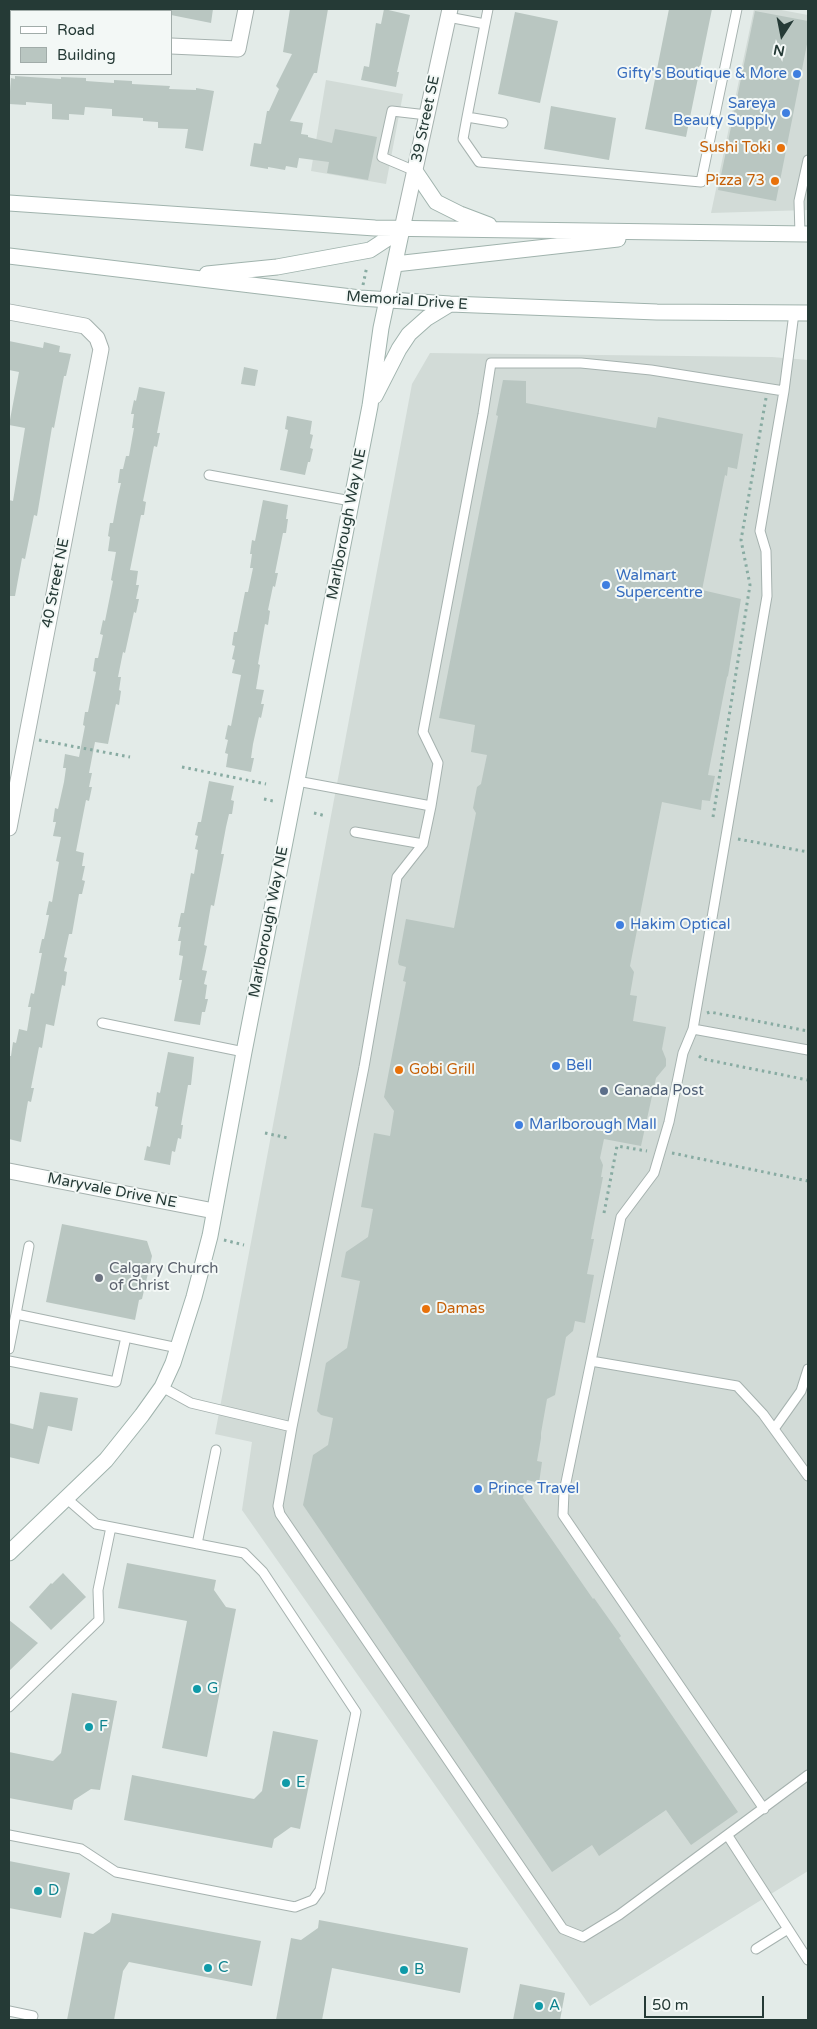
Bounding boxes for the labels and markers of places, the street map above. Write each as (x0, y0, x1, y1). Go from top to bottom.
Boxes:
place label: Gifty's Boutique & More (617, 65, 787, 83)
marker: Gifty's Boutique & More (791, 68, 803, 80)
place label: Sareya Beauty Supply (673, 95, 776, 130)
marker: Sareya Beauty Supply (780, 107, 792, 119)
place label: Sushi Toki (700, 139, 771, 157)
marker: Sushi Toki (775, 142, 787, 154)
place label: Pizza 73 (705, 172, 765, 190)
marker: Pizza 73 (769, 175, 781, 187)
place label: Walmart Supercentre (616, 567, 703, 602)
marker: Walmart Supercentre (600, 579, 612, 591)
place label: Hakim Optical (630, 916, 730, 934)
marker: Hakim Optical (614, 919, 626, 931)
place label: Bell (566, 1057, 592, 1075)
marker: Bell (550, 1060, 562, 1072)
place label: Gobi Grill (409, 1061, 475, 1079)
marker: Gobi Grill (393, 1064, 405, 1076)
place label: Canada Post (614, 1082, 704, 1100)
marker: Canada Post (598, 1085, 610, 1097)
place label: Marlborough Mall (529, 1116, 657, 1134)
marker: Marlborough Mall (513, 1119, 525, 1131)
place label: Calgary Church of Christ (109, 1260, 218, 1295)
marker: Calgary Church of Christ (93, 1272, 105, 1284)
place label: Damas (436, 1300, 485, 1318)
marker: Damas (420, 1303, 432, 1315)
place label: Prince Travel (488, 1480, 579, 1498)
marker: Prince Travel (472, 1483, 484, 1495)
place label: G (207, 1680, 218, 1698)
marker: G (191, 1683, 203, 1695)
place label: F (99, 1718, 108, 1736)
marker: F (83, 1721, 95, 1733)
place label: E (296, 1774, 306, 1792)
marker: E (280, 1777, 292, 1789)
place label: D (48, 1882, 59, 1900)
marker: D (32, 1885, 44, 1897)
place label: C (218, 1959, 228, 1977)
place label: B (414, 1961, 424, 1979)
marker: C (202, 1962, 214, 1974)
marker: B (398, 1964, 410, 1976)
place label: A (549, 1997, 560, 2015)
marker: A (533, 2000, 545, 2012)

